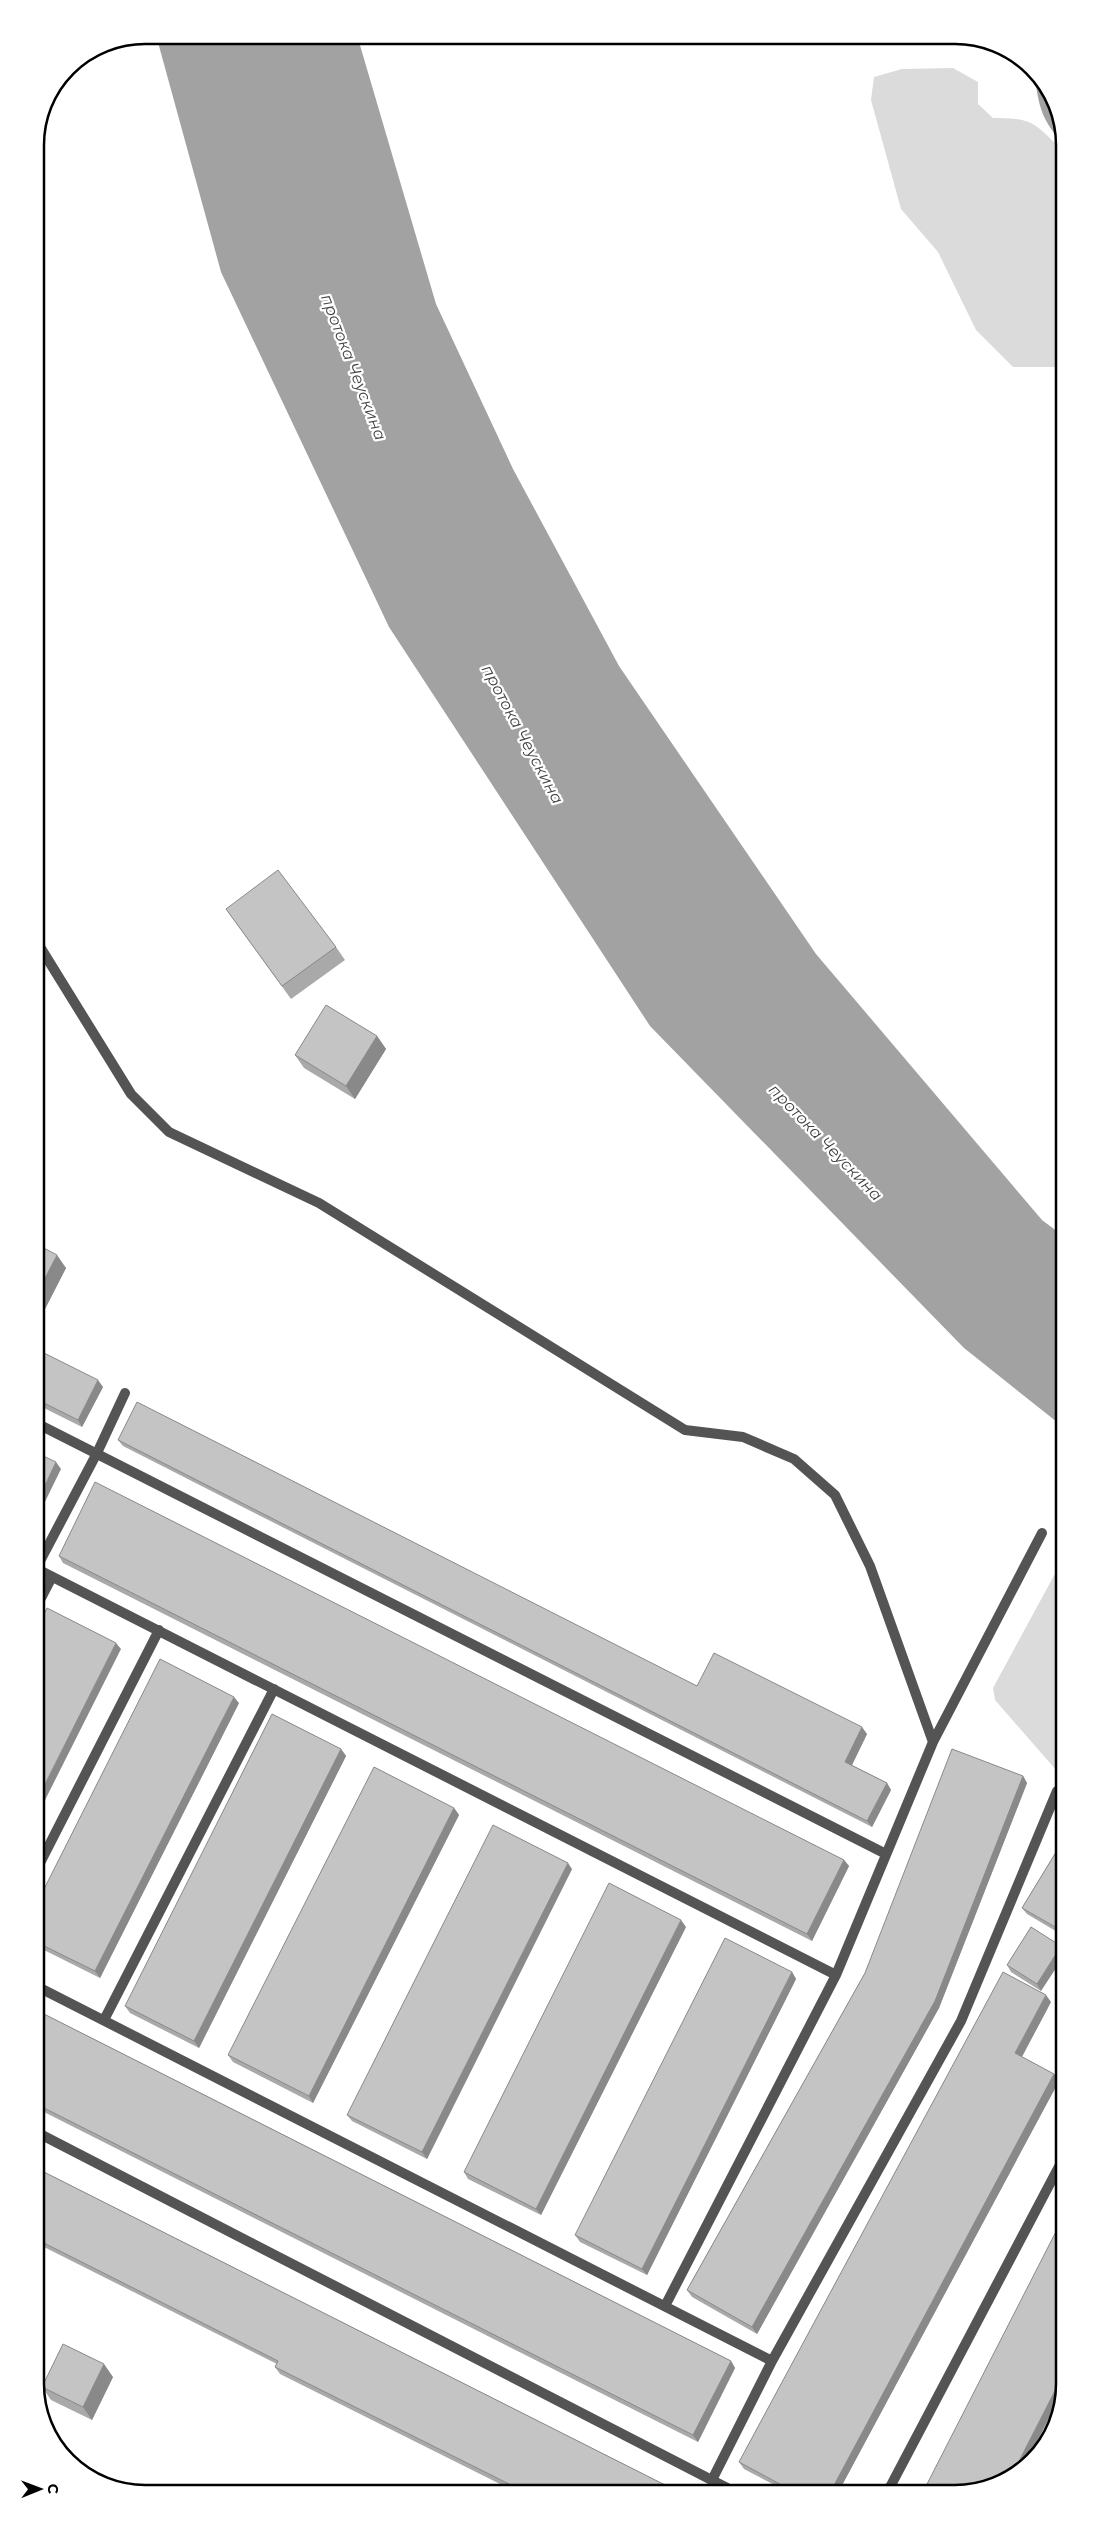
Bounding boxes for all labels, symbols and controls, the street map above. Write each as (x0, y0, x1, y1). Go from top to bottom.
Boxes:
water label: протока Чеускина (317, 291, 390, 443)
water label: протока Чеускина (478, 661, 567, 807)
water label: протока Чеускина (765, 1080, 886, 1205)
north arrow (15, 2464, 65, 2514)
text: С (44, 2484, 62, 2494)

